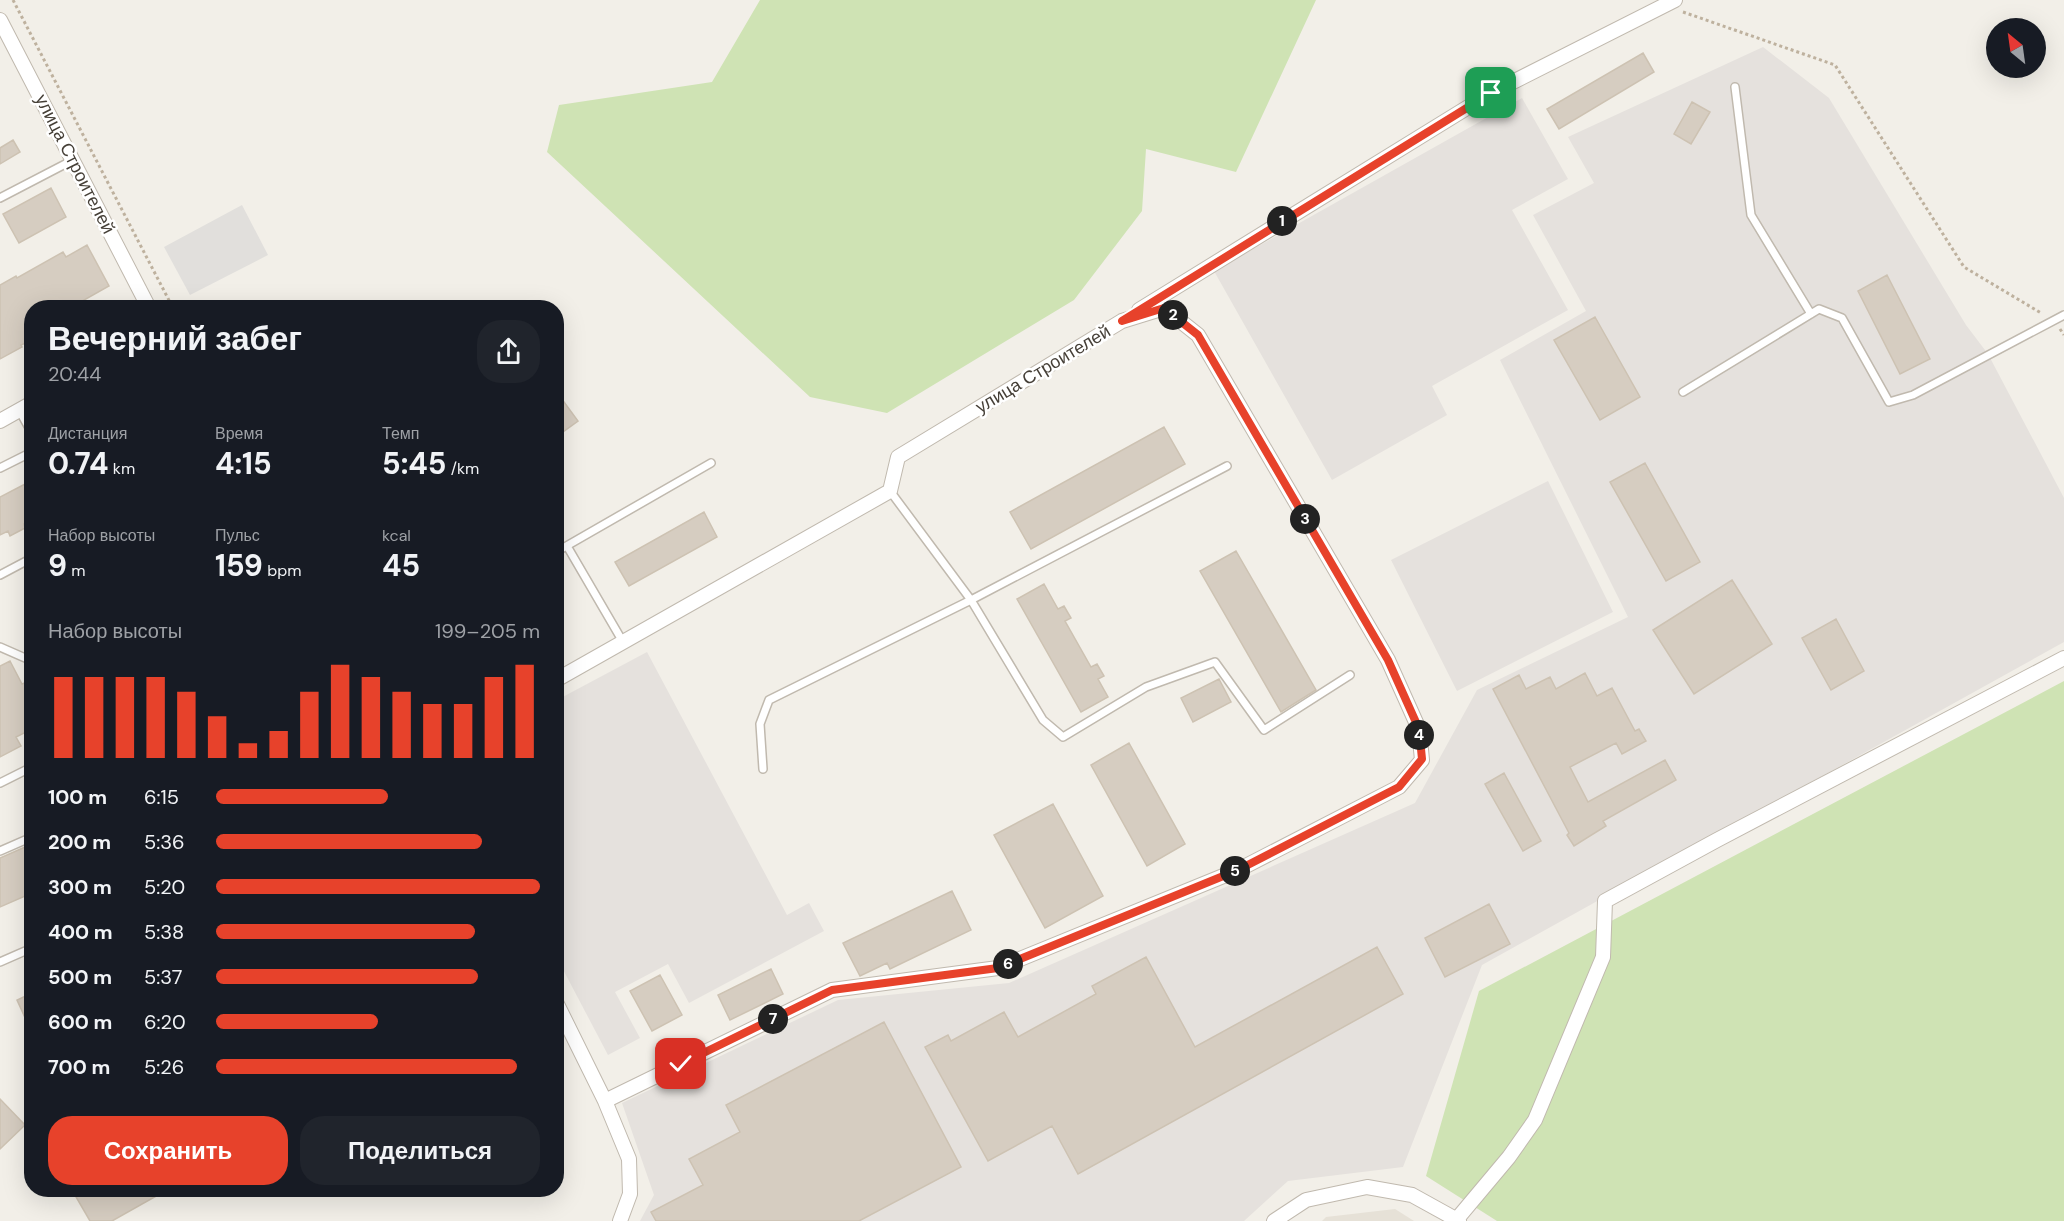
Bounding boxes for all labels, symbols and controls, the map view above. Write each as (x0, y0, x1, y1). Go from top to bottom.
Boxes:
north arrow (1986, 18, 2046, 78)
map controls (1986, 18, 2046, 78)
pin (1465, 67, 1516, 118)
icon: arrive (1474, 76, 1507, 109)
street label: улица Строителей (29, 90, 121, 238)
pin: 1 (1267, 206, 1297, 236)
text: 1 (1279, 210, 1285, 231)
pin: 2 (1158, 300, 1188, 330)
text: 2 (1168, 304, 1178, 325)
text: Вечерний забег (48, 317, 302, 360)
street label: улица Строителей (971, 319, 1115, 419)
button: share (477, 320, 540, 383)
text: 20:44 (48, 361, 101, 387)
text: Дистанция (48, 423, 127, 444)
text: Время (215, 423, 263, 444)
text: Темп (382, 423, 419, 444)
text: 0.74 (48, 444, 109, 483)
text: 4:15 (215, 444, 272, 483)
text: 5:45 (382, 444, 446, 483)
text: km (109, 458, 135, 479)
text: /km (446, 458, 479, 479)
pin: 3 (1290, 504, 1320, 534)
text: 3 (1300, 508, 1310, 529)
text: Набор высоты (48, 525, 155, 546)
text: Пульс (215, 525, 260, 546)
text: kcal (382, 525, 411, 546)
text: 9 (48, 546, 67, 585)
text: 159 (215, 546, 263, 585)
text: 45 (382, 546, 420, 585)
text: m (67, 560, 86, 581)
text: bpm (263, 560, 301, 581)
text: Набор высоты (48, 618, 182, 644)
text: 199–205 m (435, 618, 540, 644)
pin: 4 (1404, 720, 1434, 750)
text: 4 (1414, 724, 1424, 745)
text: 100 m (48, 784, 107, 810)
text: 6:15 (144, 784, 179, 810)
text: 200 m (48, 829, 111, 855)
text: 5:36 (144, 829, 185, 855)
pin: 5 (1220, 856, 1250, 886)
text: 5 (1230, 860, 1240, 881)
text: 300 m (48, 874, 112, 900)
text: 5:20 (144, 874, 185, 900)
text: 400 m (48, 919, 113, 945)
text: 5:38 (144, 919, 184, 945)
pin: 6 (993, 949, 1023, 979)
text: 6 (1003, 953, 1013, 974)
text: 500 m (48, 964, 112, 990)
text: 5:37 (144, 964, 182, 990)
pin: 7 (758, 1004, 788, 1034)
text: 7 (769, 1008, 777, 1029)
text: 600 m (48, 1009, 112, 1035)
text: 6:20 (144, 1009, 186, 1035)
pin (655, 1038, 706, 1089)
icon: check (664, 1047, 697, 1080)
text: 700 m (48, 1054, 110, 1080)
text: 5:26 (144, 1054, 184, 1080)
button: Сохранить (48, 1116, 288, 1185)
button: Поделиться (300, 1116, 540, 1185)

